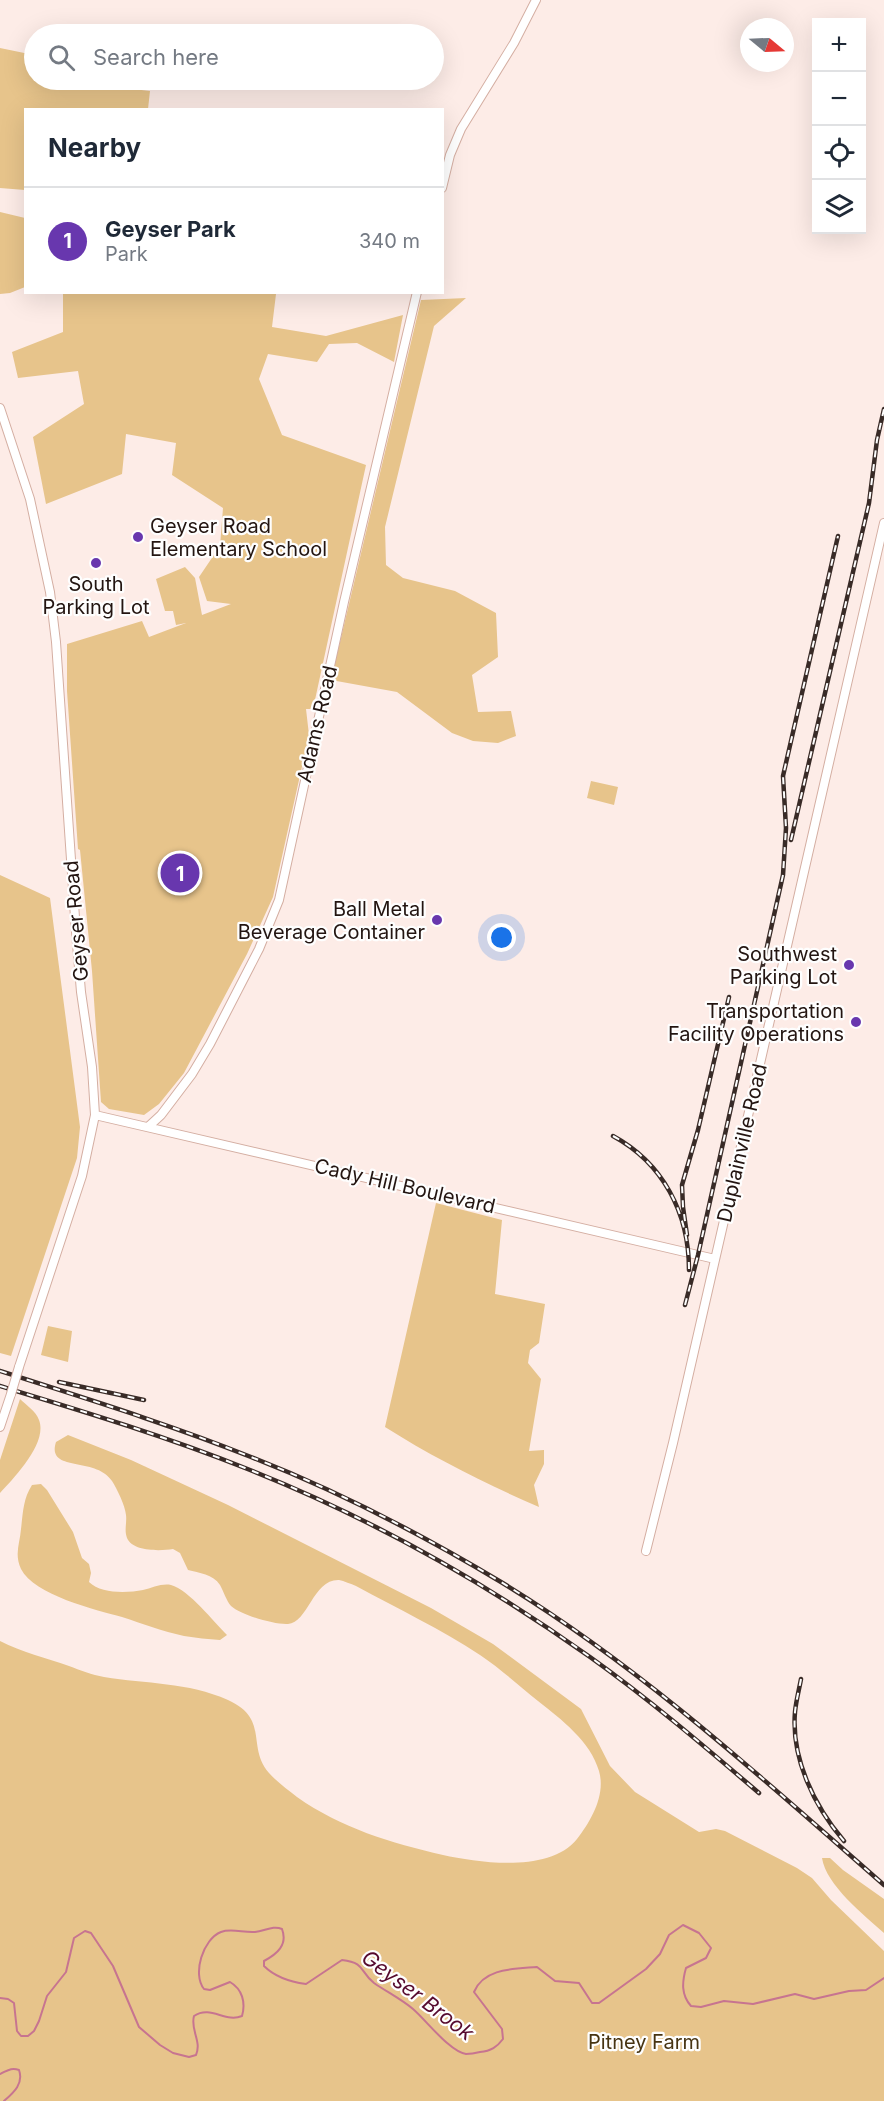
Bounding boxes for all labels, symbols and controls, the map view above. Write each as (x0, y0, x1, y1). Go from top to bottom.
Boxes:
north arrow (740, 18, 794, 72)
map controls (812, 18, 866, 234)
button: + (812, 18, 866, 72)
search box (24, 24, 444, 90)
icon: search (45, 41, 78, 74)
text: Search here (93, 44, 219, 70)
button: − (812, 72, 866, 126)
button: locate (812, 126, 866, 180)
text: Nearby (48, 132, 141, 163)
button: layers (812, 180, 866, 234)
text: Geyser Park (105, 216, 236, 242)
text: 1 (63, 229, 72, 253)
text: 340 m (359, 229, 420, 253)
text: Park (105, 242, 148, 266)
place label: Geyser Road Elementary School (150, 514, 327, 561)
marker: Geyser Road Elementary School (131, 530, 145, 544)
marker: South Parking Lot (89, 556, 103, 570)
place label: South Parking Lot (42, 572, 150, 619)
street label: Adams Road (292, 663, 342, 785)
pin: 1 (160, 850, 200, 896)
street label: Geyser Road (59, 860, 93, 982)
place label: Ball Metal Beverage Container (238, 897, 425, 944)
marker: Ball Metal Beverage Container (430, 913, 444, 927)
your location (487, 923, 516, 952)
place label: Southwest Parking Lot (730, 942, 837, 989)
marker: Southwest Parking Lot (842, 958, 856, 972)
place label: Transportation Facility Operations (668, 999, 844, 1046)
marker: Transportation Facility Operations (849, 1015, 863, 1029)
street label: Duplainville Road (712, 1061, 772, 1225)
street label: Cady Hill Boulevard (312, 1154, 498, 1218)
water label: Geyser Brook (357, 1945, 479, 2046)
park label: Pitney Farm (588, 2030, 700, 2054)

